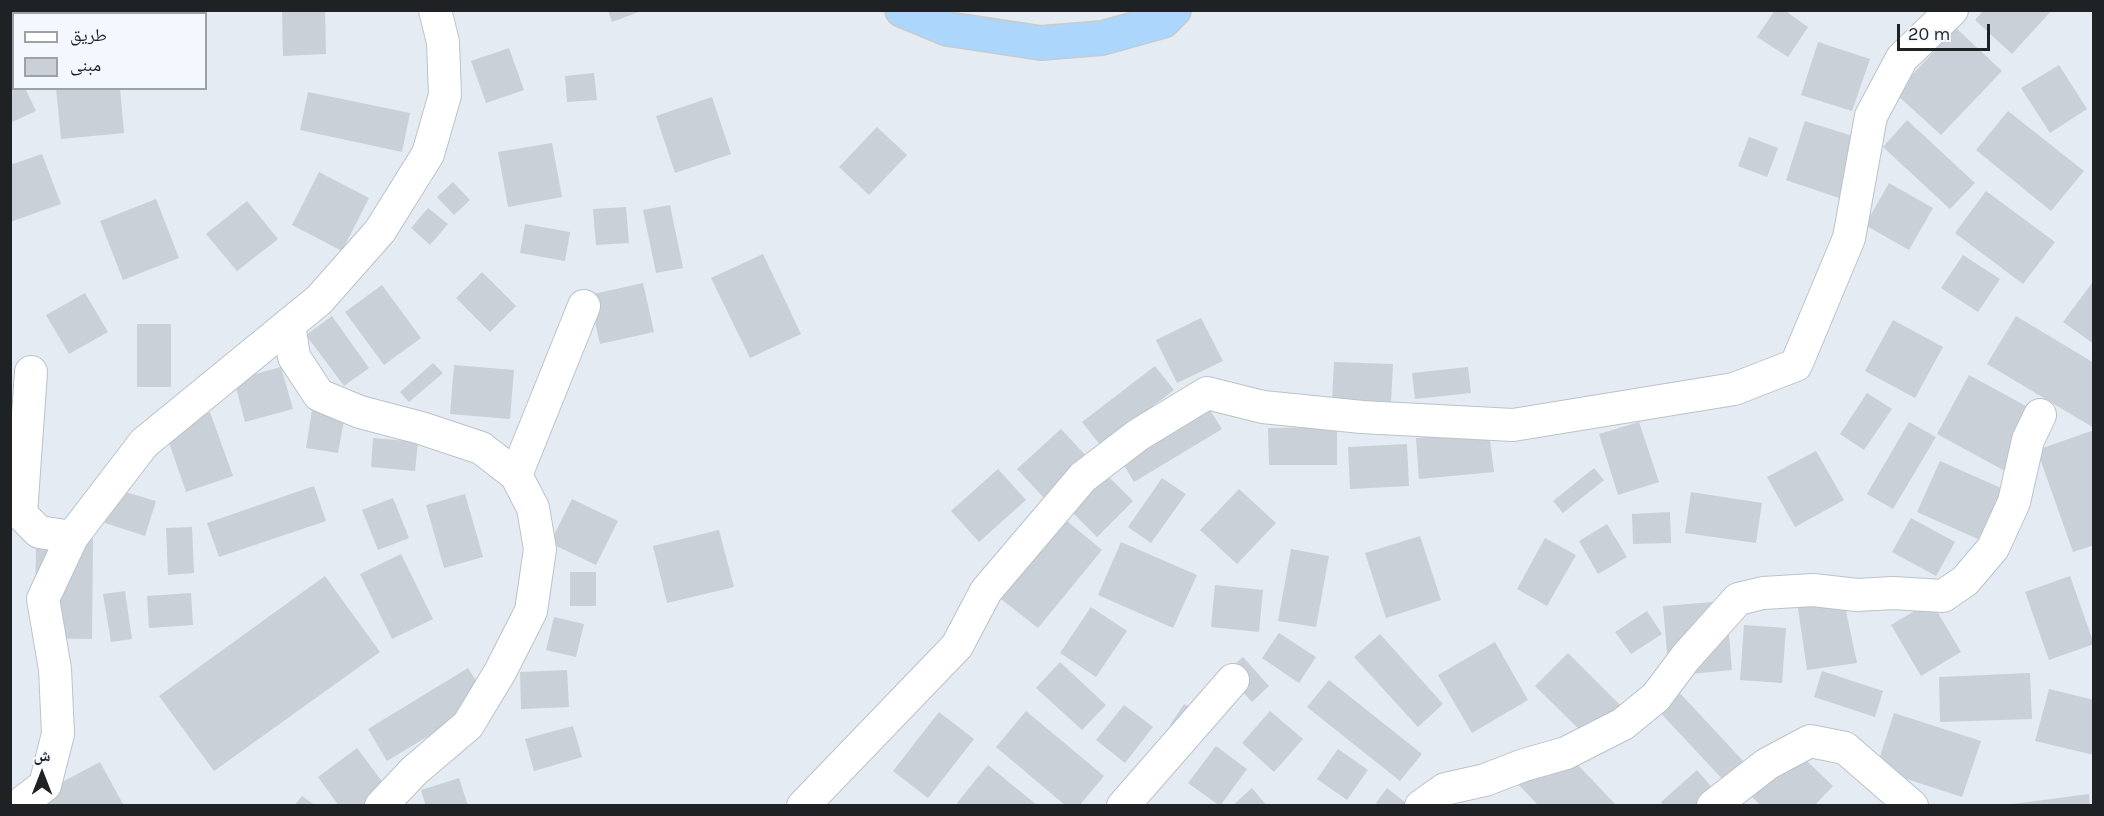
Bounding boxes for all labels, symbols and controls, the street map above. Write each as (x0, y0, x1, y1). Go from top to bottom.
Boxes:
legend (12, 12, 207, 90)
scale bar (1900, 12, 1993, 50)
text: 20 m (1908, 23, 1950, 45)
text: طريق (70, 24, 107, 46)
text: مبنى (70, 54, 101, 76)
north arrow (12, 744, 72, 804)
text: ش (34, 746, 50, 765)

